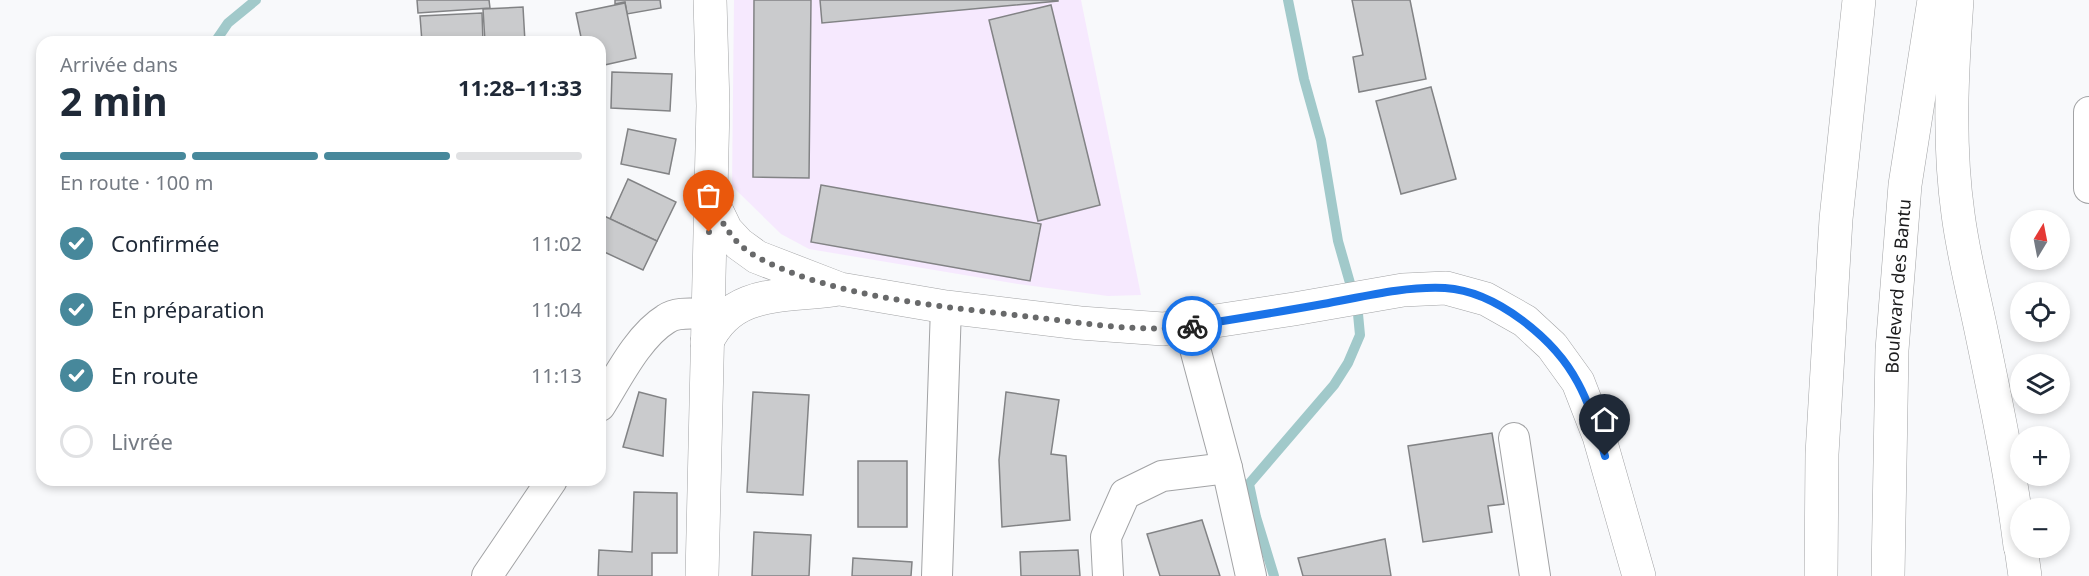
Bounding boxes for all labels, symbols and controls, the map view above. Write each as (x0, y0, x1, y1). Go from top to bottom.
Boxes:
text: Arrivée dans (60, 51, 178, 78)
text: 11:28–11:33 (458, 72, 582, 102)
text: 2 min (60, 74, 167, 127)
text: En route · 100 m (60, 169, 213, 196)
pin (683, 170, 734, 232)
icon: bag (692, 179, 725, 212)
street label: Boulevard des Bantu (1880, 198, 1916, 374)
north arrow (2010, 210, 2070, 270)
map controls (2010, 210, 2070, 558)
icon: check (60, 227, 93, 260)
text: Confirmée (111, 228, 220, 258)
text: 11:02 (531, 230, 582, 257)
button: locate (2010, 282, 2070, 342)
icon: check (60, 293, 93, 326)
text: En préparation (111, 294, 265, 324)
text: 11:04 (531, 296, 582, 323)
courier (1162, 296, 1222, 356)
icon: bike (1176, 310, 1209, 343)
button: layers (2010, 354, 2070, 414)
icon: check (60, 359, 93, 392)
text: En route (111, 360, 198, 390)
text: 11:13 (531, 362, 582, 389)
pin (1579, 394, 1630, 456)
icon: home (1588, 403, 1621, 436)
text: Livrée (111, 426, 173, 456)
button: + (2010, 426, 2070, 486)
button: − (2010, 498, 2070, 558)

